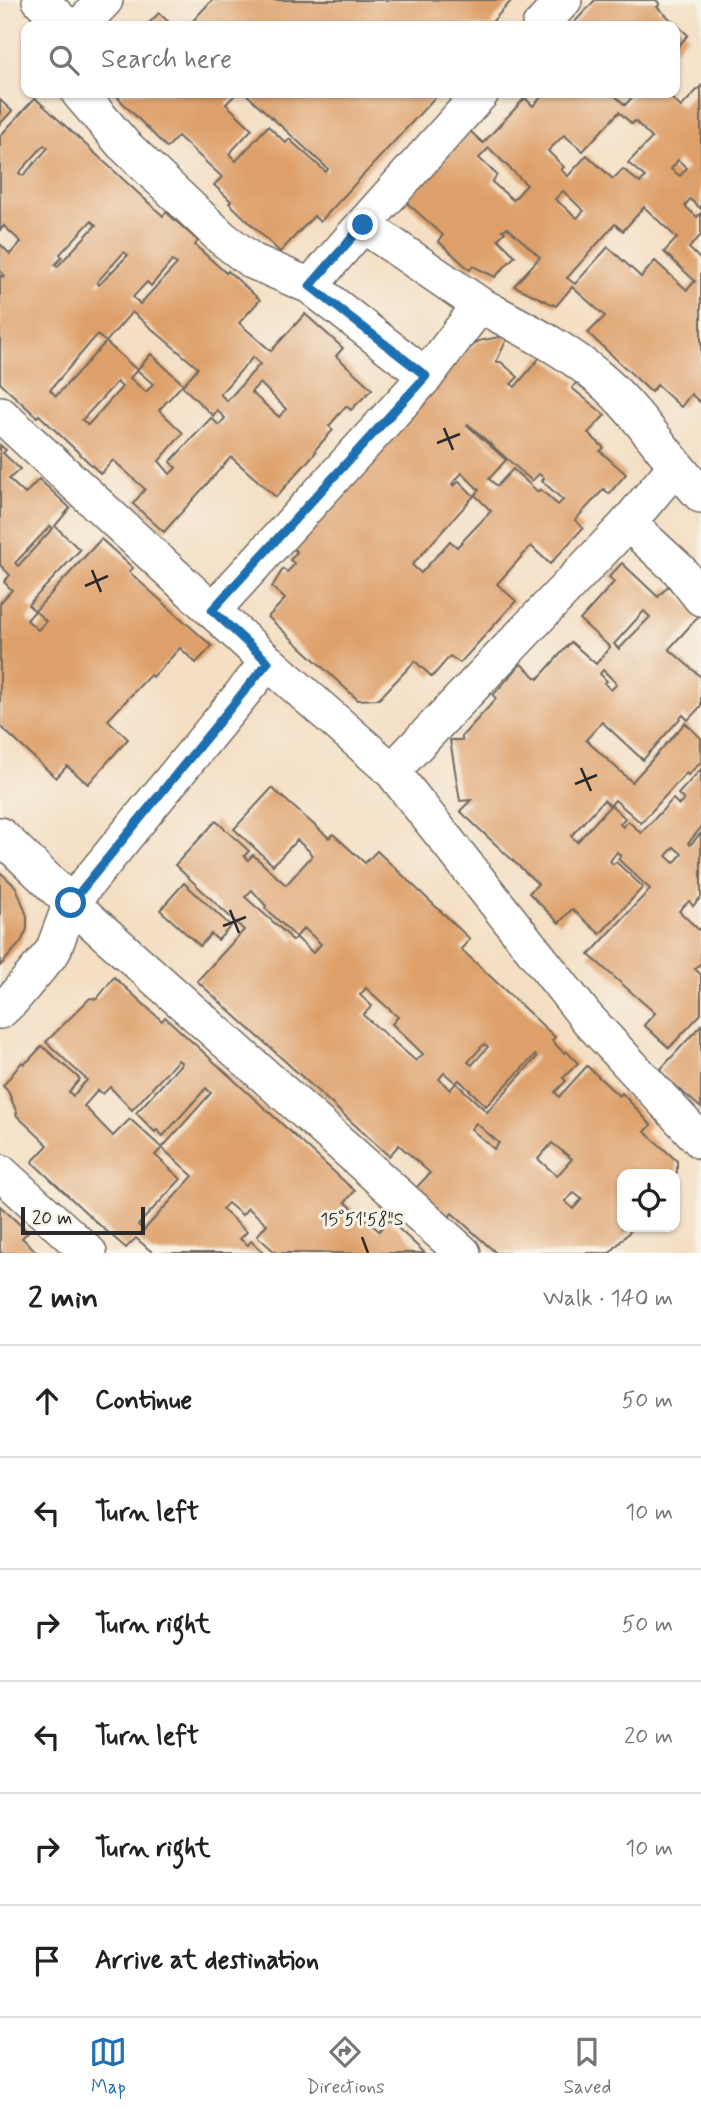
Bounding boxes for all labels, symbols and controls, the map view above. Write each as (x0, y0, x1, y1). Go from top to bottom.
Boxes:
search box (21, 21, 680, 98)
icon: search (45, 41, 83, 79)
text: Search here (101, 43, 232, 77)
route end (347, 209, 378, 240)
route start (55, 887, 86, 918)
map controls (617, 1169, 680, 1232)
button: locate (617, 1169, 680, 1232)
scale bar (21, 1204, 145, 1236)
text: 20 m (32, 1206, 72, 1231)
text: 15°51'58"S (320, 1208, 404, 1232)
text: 2 min (28, 1279, 98, 1318)
text: Walk · 140 m (543, 1284, 673, 1314)
icon: ahead (28, 1382, 66, 1420)
text: Continue (95, 1384, 192, 1418)
text: 50 m (622, 1386, 673, 1416)
icon: left (28, 1494, 66, 1532)
text: Turn left (95, 1496, 199, 1530)
text: 10 m (625, 1498, 673, 1528)
icon: right (28, 1606, 66, 1644)
text: Turn right (95, 1608, 211, 1642)
text: 50 m (622, 1610, 673, 1640)
icon: left (28, 1718, 66, 1756)
text: Turn left (95, 1720, 199, 1754)
text: 20 m (624, 1722, 673, 1752)
icon: right (28, 1830, 66, 1868)
text: Turn right (95, 1832, 211, 1866)
text: 10 m (625, 1834, 673, 1864)
icon: arrive (28, 1942, 66, 1980)
text: Arrive at destination (95, 1944, 319, 1978)
tab: Map (89, 2033, 127, 2100)
tab: Directions (306, 2033, 385, 2100)
tab: Saved (563, 2033, 611, 2100)

